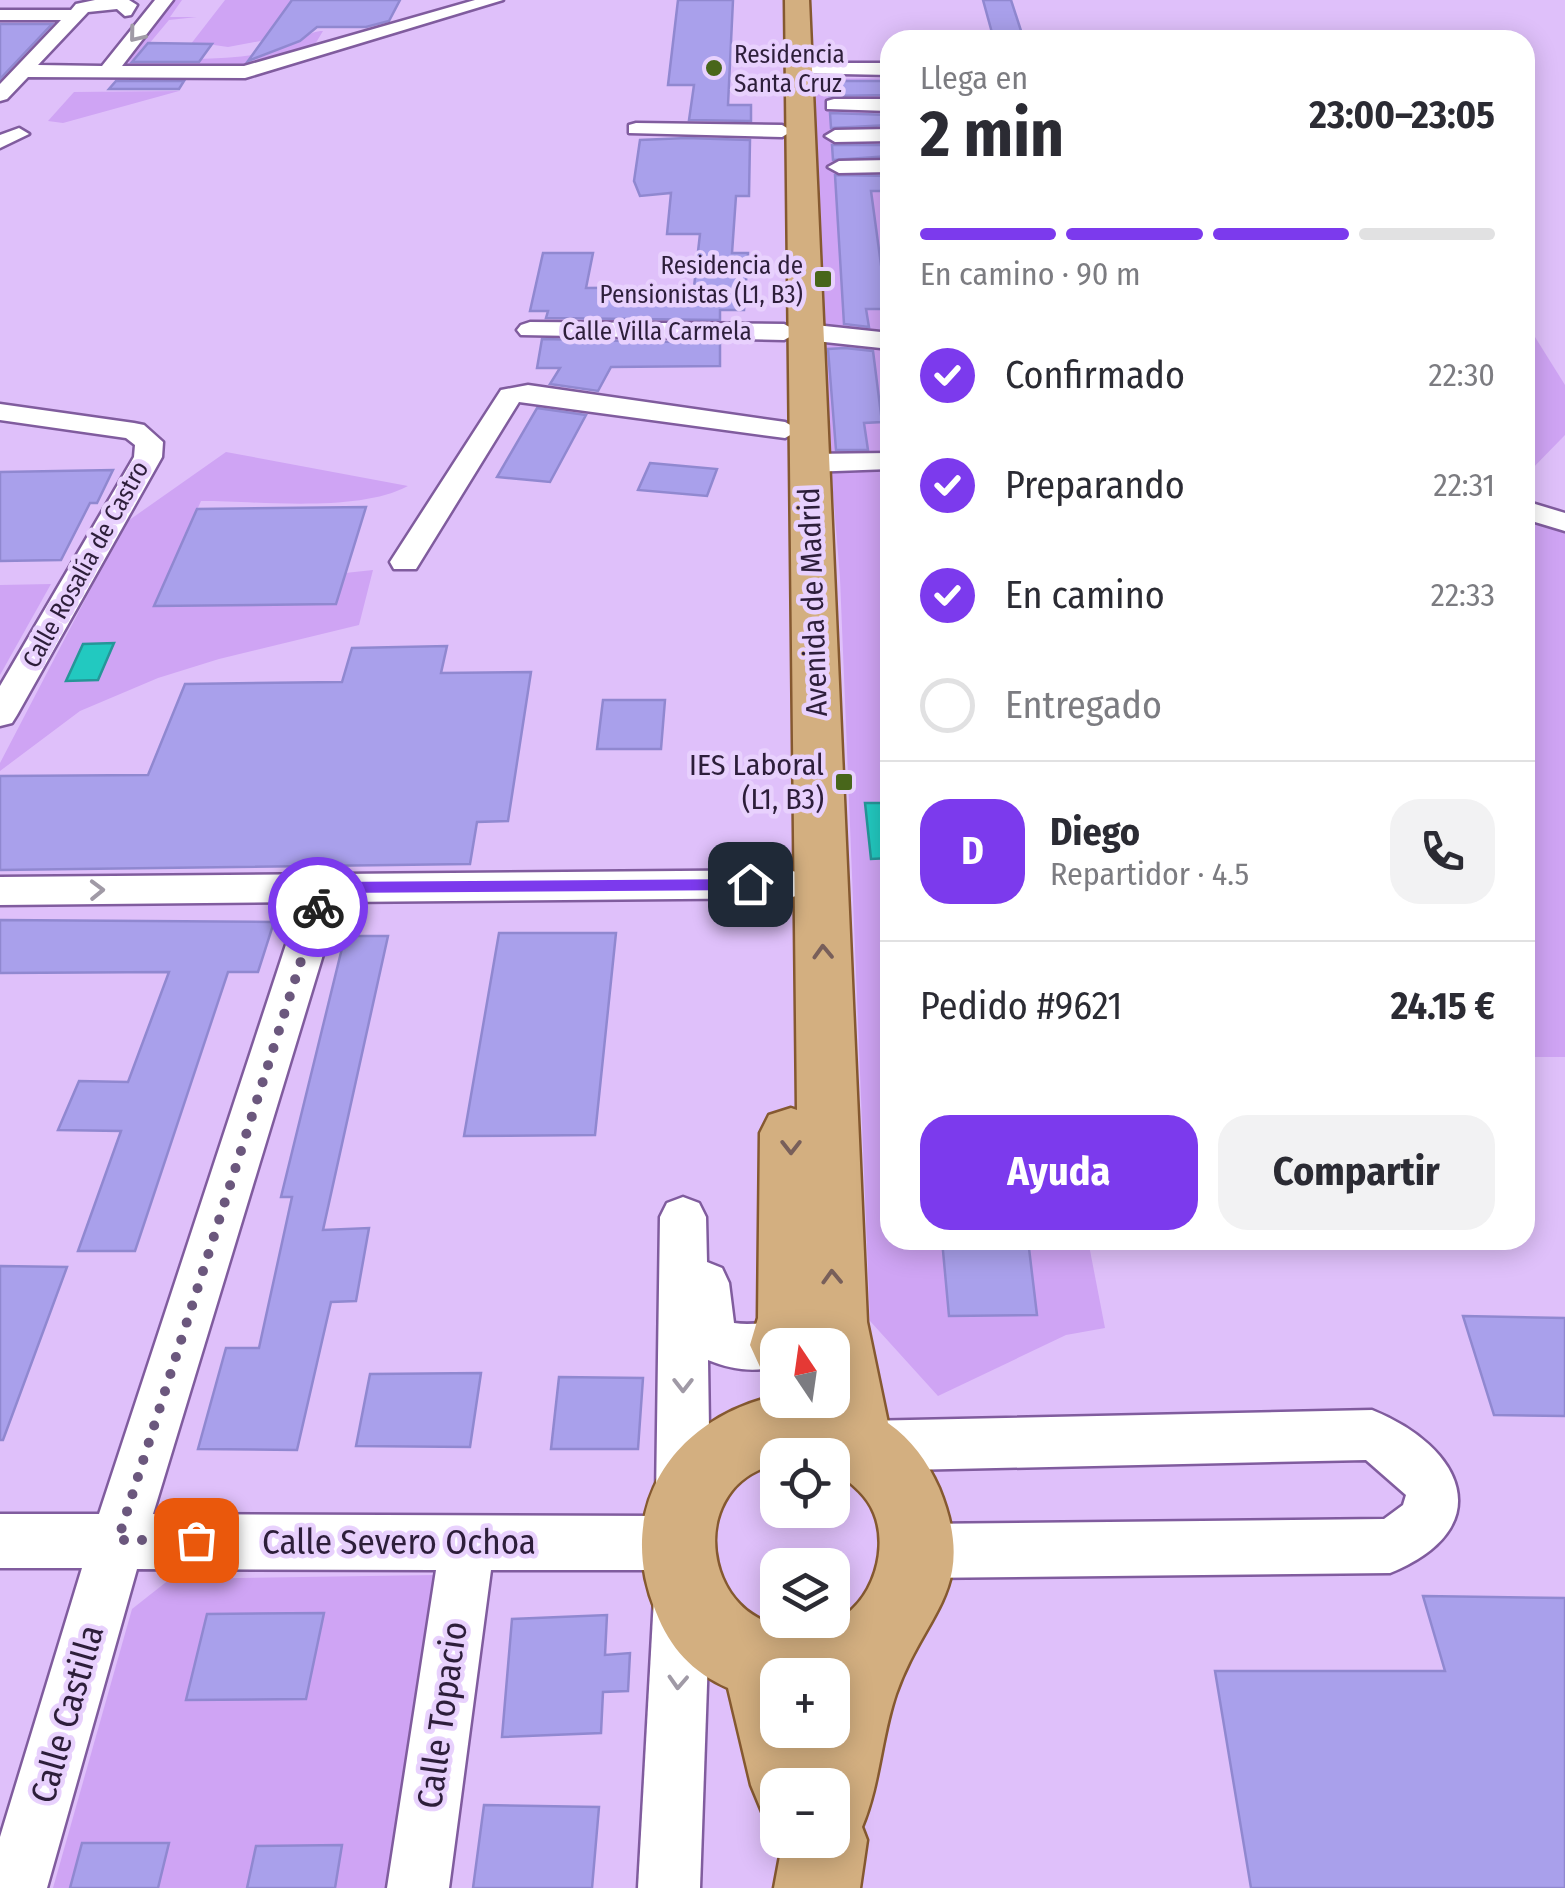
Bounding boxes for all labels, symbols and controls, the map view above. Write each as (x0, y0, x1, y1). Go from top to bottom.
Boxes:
one-way arrow (130, 24, 148, 42)
place label: Residencia Santa Cruz (734, 40, 845, 99)
marker: Residencia Santa Cruz (703, 57, 725, 79)
text: Llega en (920, 59, 1028, 97)
text: 23:00–23:05 (1309, 92, 1495, 138)
text: 2 min (920, 95, 1064, 173)
place label: Residencia de Pensionistas (L1, B3) (600, 251, 803, 310)
text: En camino · 90 m (920, 255, 1141, 293)
marker: Residencia de Pensionistas (L1, B3) (812, 268, 834, 290)
street label: Calle Villa Carmela (562, 317, 752, 347)
icon: check (920, 348, 975, 403)
text: Confirmado (1005, 352, 1185, 398)
text: 22:30 (1429, 356, 1495, 394)
street label: Calle Rosalía de Castro (17, 456, 155, 673)
icon: check (920, 458, 975, 513)
text: Preparando (1005, 462, 1185, 508)
text: 22:31 (1434, 466, 1495, 504)
street label: Avenida de Madrid (791, 487, 835, 717)
icon: check (920, 568, 975, 623)
text: En camino (1005, 572, 1165, 618)
text: 22:33 (1431, 576, 1495, 614)
text: Entregado (1005, 682, 1162, 728)
place label: IES Laboral (L1, B3) (689, 747, 824, 817)
marker: IES Laboral (L1, B3) (833, 771, 855, 793)
button: phone (1390, 799, 1495, 904)
text: Diego (1050, 809, 1140, 855)
text: D (961, 828, 984, 874)
pin (708, 842, 793, 927)
text: Repartidor · 4.5 (1050, 855, 1249, 893)
courier (268, 857, 368, 957)
icon: home (723, 857, 778, 912)
one-way arrow (90, 879, 106, 901)
icon: bike (291, 880, 346, 935)
one-way arrow (812, 943, 833, 959)
text: Pedido #9621 (920, 983, 1122, 1029)
text: 24.15 € (1391, 983, 1495, 1029)
button: Ayuda (920, 1115, 1198, 1230)
button: Compartir (1218, 1115, 1495, 1230)
one-way arrow (780, 1140, 802, 1156)
one-way arrow (821, 1268, 842, 1284)
north arrow (760, 1328, 850, 1418)
map controls (760, 1328, 850, 1858)
one-way arrow (672, 1378, 694, 1393)
button: locate (760, 1438, 850, 1528)
pin (154, 1498, 239, 1583)
icon: bag (169, 1513, 224, 1568)
street label: Calle Severo Ochoa (262, 1521, 536, 1563)
button: layers (760, 1548, 850, 1638)
street label: Calle Topacio (408, 1619, 476, 1811)
street label: Calle Castilla (22, 1620, 112, 1808)
button: + (760, 1658, 850, 1748)
one-way arrow (668, 1674, 689, 1690)
button: − (760, 1768, 850, 1858)

